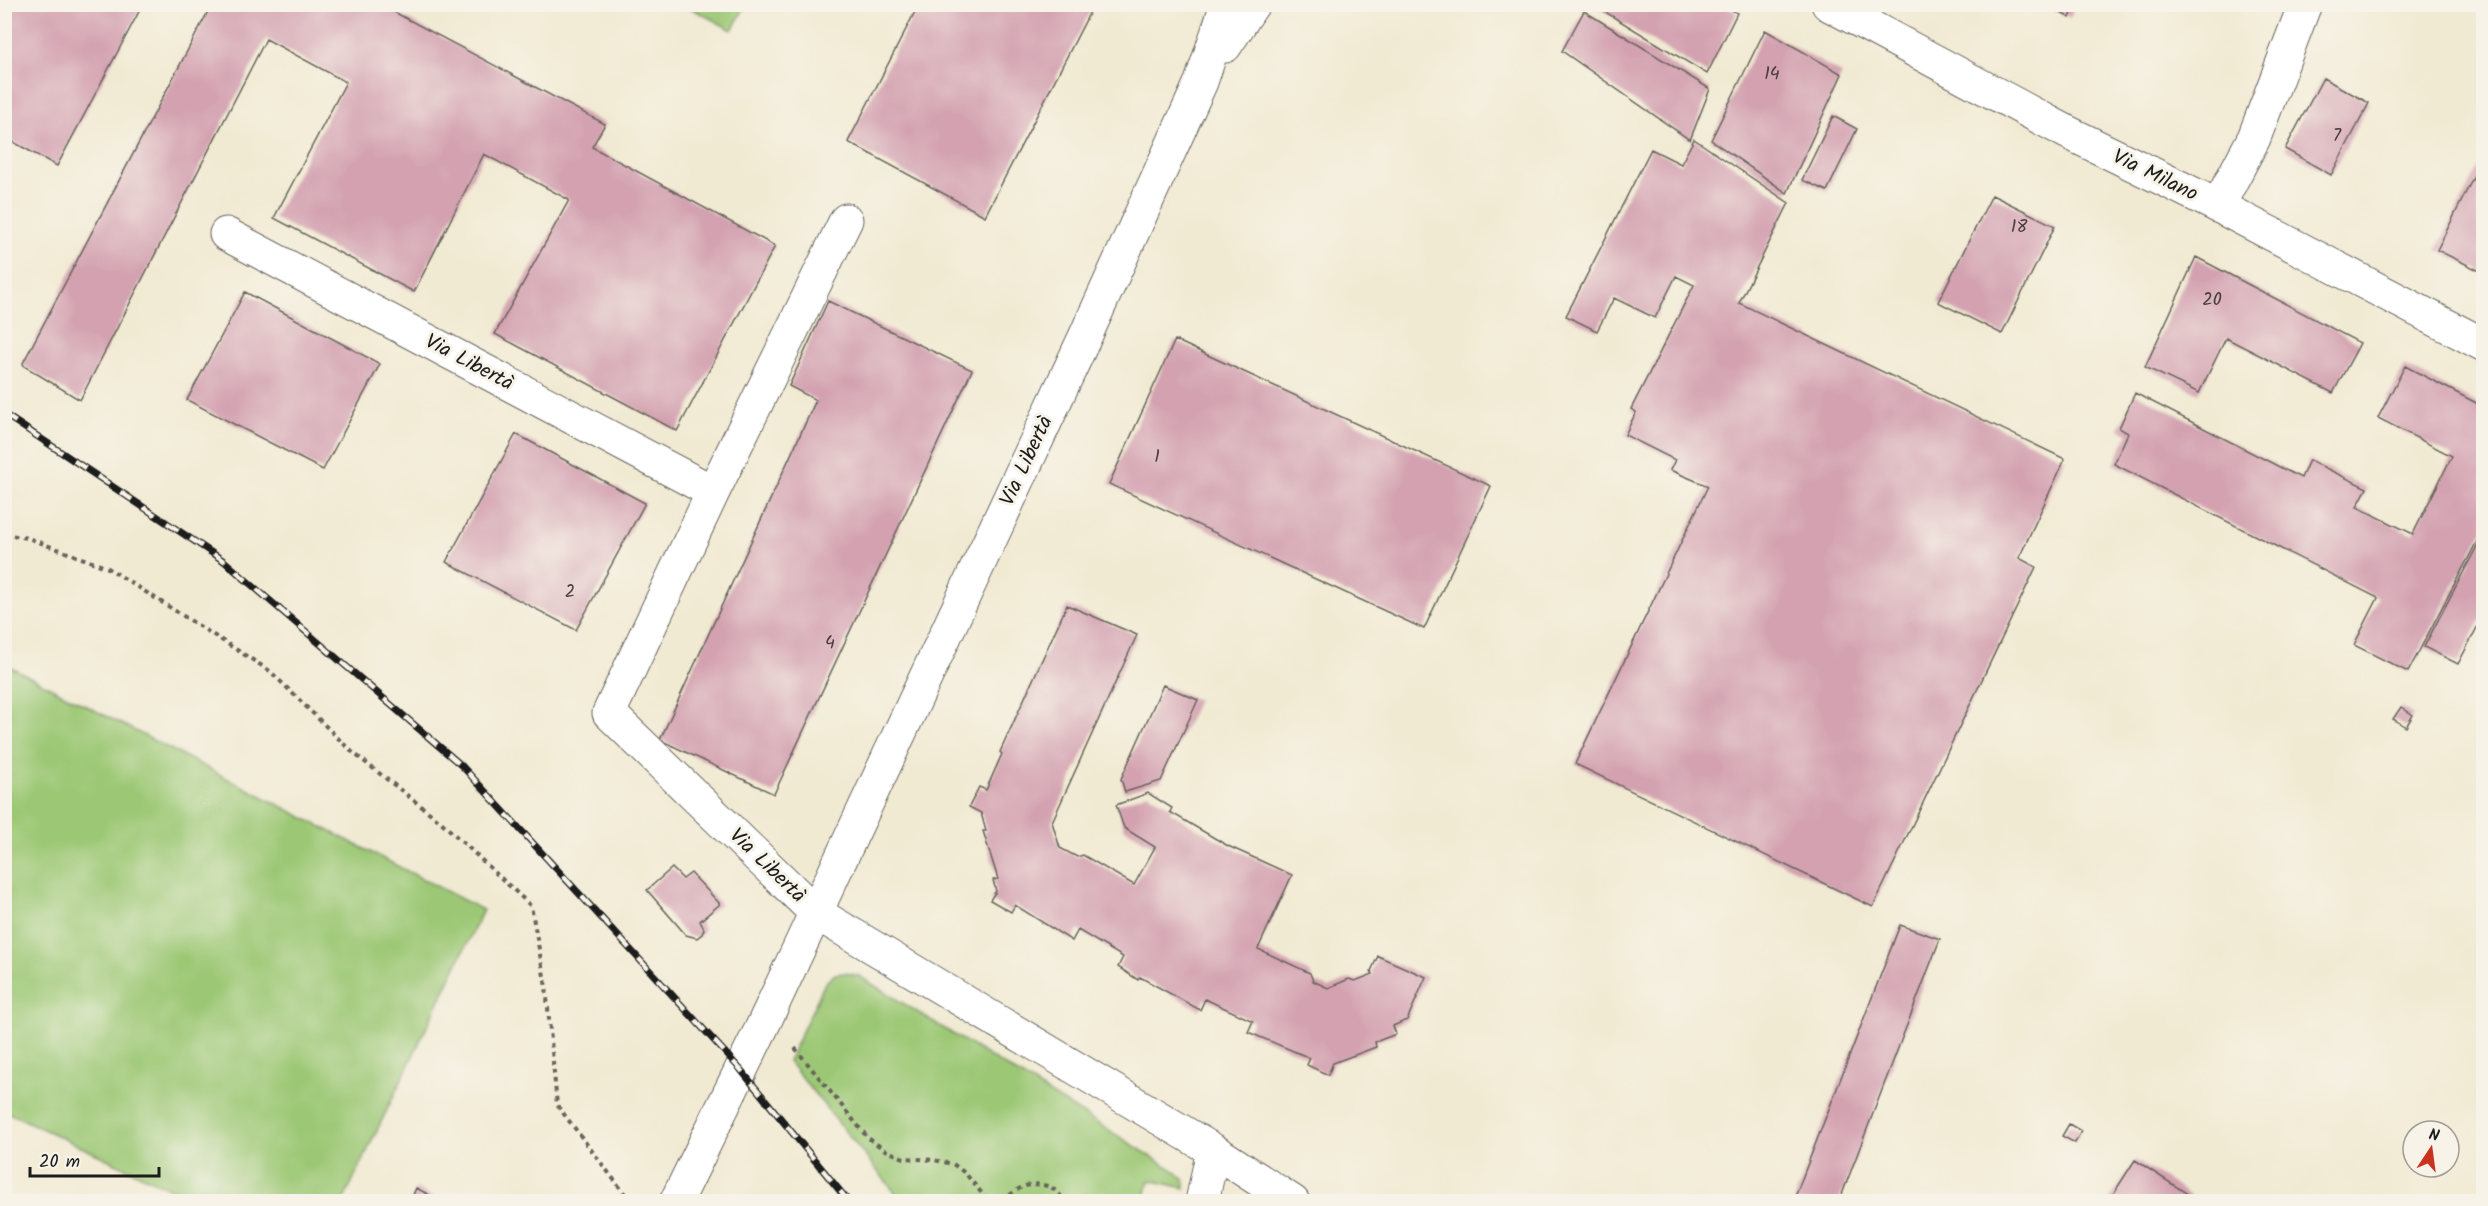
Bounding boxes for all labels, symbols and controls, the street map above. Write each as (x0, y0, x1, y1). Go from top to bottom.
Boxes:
house number: 14 (1764, 60, 1780, 89)
house number: 7 (2333, 122, 2342, 151)
street label: Via Milano (2107, 141, 2203, 211)
house number: 18 (2011, 213, 2027, 242)
house number: 20 (2202, 286, 2222, 315)
street label: Via Libertà (419, 326, 519, 400)
street label: Via Libertà (992, 410, 1062, 512)
house number: 1 (1154, 443, 1160, 472)
house number: 2 (565, 578, 575, 607)
house number: 4 (825, 629, 835, 658)
street label: Via Libertà (721, 821, 813, 911)
north arrow (2401, 1119, 2461, 1179)
text: N (2426, 1123, 2442, 1149)
scale bar (30, 1140, 159, 1178)
text: 20 m (39, 1148, 80, 1177)

